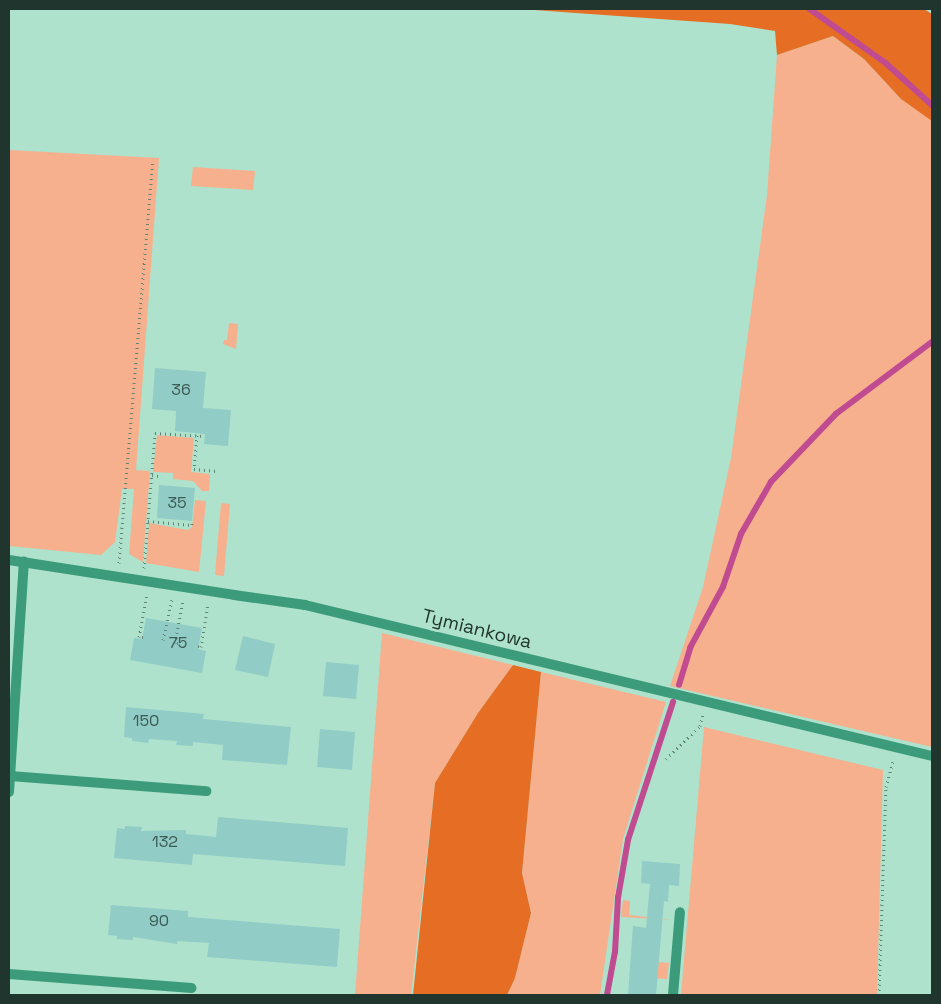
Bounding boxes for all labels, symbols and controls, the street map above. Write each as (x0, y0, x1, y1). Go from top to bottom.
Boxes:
house number: 36 (171, 380, 191, 400)
house number: 35 (167, 493, 187, 513)
street label: Tymiankowa (420, 604, 534, 654)
house number: 75 (169, 633, 187, 653)
house number: 150 (133, 711, 159, 731)
house number: 132 (152, 832, 178, 852)
house number: 90 (149, 911, 169, 931)

